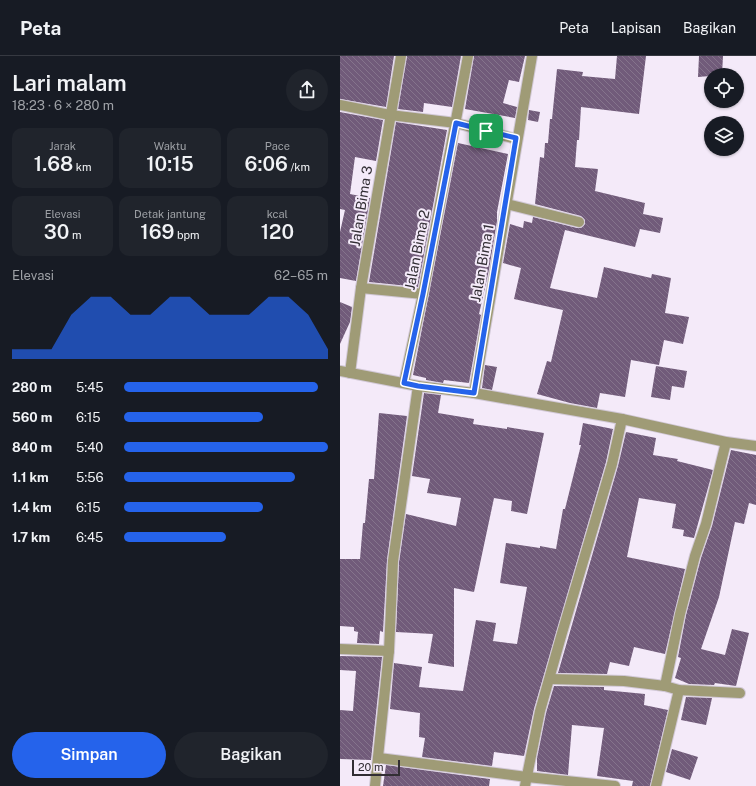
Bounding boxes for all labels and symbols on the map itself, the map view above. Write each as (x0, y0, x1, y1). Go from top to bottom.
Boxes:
pin (469, 114, 503, 148)
street label: Jalan Bima 3 (347, 164, 375, 248)
street label: Jalan Bima 2 (401, 209, 433, 291)
street label: Jalan Bima 1 (467, 223, 497, 303)
scale bar (352, 758, 400, 777)

